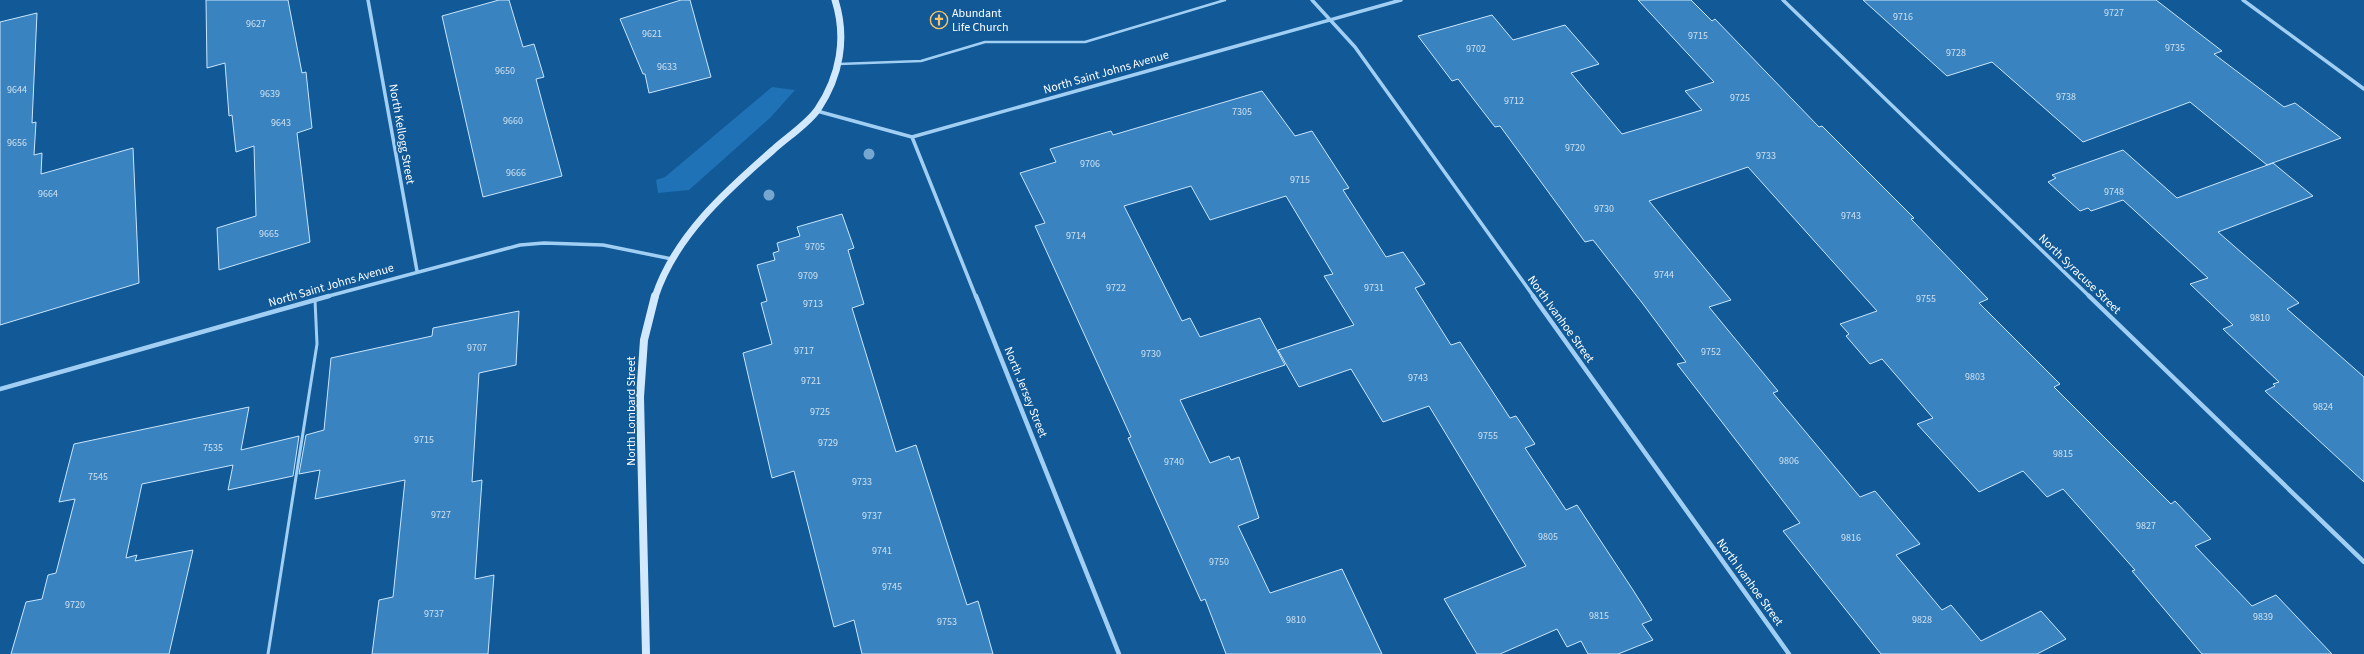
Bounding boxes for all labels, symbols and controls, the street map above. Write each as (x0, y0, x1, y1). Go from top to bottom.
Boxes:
place label: Abundant Life Church (952, 5, 1008, 36)
house number: 9727 (2104, 6, 2124, 20)
church icon: Abundant Life Church (929, 10, 949, 30)
house number: 9716 (1893, 10, 1913, 24)
house number: 9627 (246, 17, 266, 31)
house number: 9621 (642, 27, 662, 41)
house number: 9715 (1688, 29, 1708, 43)
house number: 9735 (2165, 41, 2185, 55)
house number: 9702 (1466, 42, 1486, 56)
street label: North Saint Johns Avenue (1042, 46, 1171, 99)
house number: 9728 (1946, 46, 1966, 60)
house number: 9633 (657, 60, 677, 74)
house number: 9650 (495, 64, 515, 78)
house number: 9644 (7, 83, 27, 97)
street label: North Kellogg Street (384, 83, 419, 186)
house number: 9639 (260, 87, 280, 101)
house number: 9738 (2056, 90, 2076, 104)
house number: 9725 (1730, 91, 1750, 105)
house number: 9712 (1504, 94, 1524, 108)
house number: 7305 (1232, 105, 1252, 119)
house number: 9660 (503, 114, 523, 128)
house number: 9643 (271, 116, 291, 130)
house number: 9656 (7, 136, 27, 150)
house number: 9720 (1565, 141, 1585, 155)
house number: 9733 (1756, 149, 1776, 163)
house number: 9706 (1080, 157, 1100, 171)
house number: 9666 (506, 166, 526, 180)
house number: 9715 (1290, 173, 1310, 187)
house number: 9748 (2104, 185, 2124, 199)
house number: 9664 (38, 187, 58, 201)
house number: 9730 (1594, 202, 1614, 216)
house number: 9743 (1841, 209, 1861, 223)
house number: 9665 (259, 227, 279, 241)
house number: 9714 (1066, 229, 1086, 243)
street label: North Syracuse Street (2035, 230, 2125, 318)
house number: 9705 (805, 240, 825, 254)
street label: North Saint Johns Avenue (267, 259, 396, 312)
house number: 9744 (1654, 268, 1674, 282)
house number: 9709 (798, 269, 818, 283)
street label: North Ivanhoe Street (1523, 272, 1598, 366)
house number: 9722 (1106, 281, 1126, 295)
house number: 9731 (1364, 281, 1384, 295)
house number: 9755 (1916, 292, 1936, 306)
house number: 9713 (803, 297, 823, 311)
house number: 9810 (2250, 311, 2270, 325)
house number: 9707 (467, 341, 487, 355)
house number: 9717 (794, 344, 814, 358)
street label: North Jersey Street (1000, 344, 1051, 440)
house number: 9752 (1701, 345, 1721, 359)
house number: 9730 (1141, 347, 1161, 361)
street label: North Lombard Street (623, 356, 640, 466)
house number: 9803 (1965, 370, 1985, 384)
house number: 9743 (1408, 371, 1428, 385)
house number: 9721 (801, 374, 821, 388)
house number: 9824 (2313, 400, 2333, 414)
house number: 9725 (810, 405, 830, 419)
house number: 9755 (1478, 429, 1498, 443)
house number: 9715 (414, 433, 434, 447)
house number: 9729 (818, 436, 838, 450)
house number: 7535 (203, 441, 223, 455)
house number: 9815 (2053, 447, 2073, 461)
house number: 9806 (1779, 454, 1799, 468)
house number: 9740 (1164, 455, 1184, 469)
house number: 7545 (88, 470, 108, 484)
house number: 9733 (852, 475, 872, 489)
house number: 9727 (431, 508, 451, 522)
house number: 9737 (862, 509, 882, 523)
house number: 9827 (2136, 519, 2156, 533)
house number: 9805 (1538, 530, 1558, 544)
house number: 9816 (1841, 531, 1861, 545)
street label: North Ivanhoe Street (1712, 535, 1787, 629)
house number: 9741 (872, 544, 892, 558)
house number: 9750 (1209, 555, 1229, 569)
house number: 9745 (882, 580, 902, 594)
house number: 9720 (65, 598, 85, 612)
house number: 9737 (424, 607, 444, 621)
house number: 9815 (1589, 609, 1609, 623)
house number: 9839 (2253, 610, 2273, 624)
house number: 9810 (1286, 613, 1306, 627)
house number: 9828 (1912, 613, 1932, 627)
house number: 9753 (937, 615, 957, 629)

